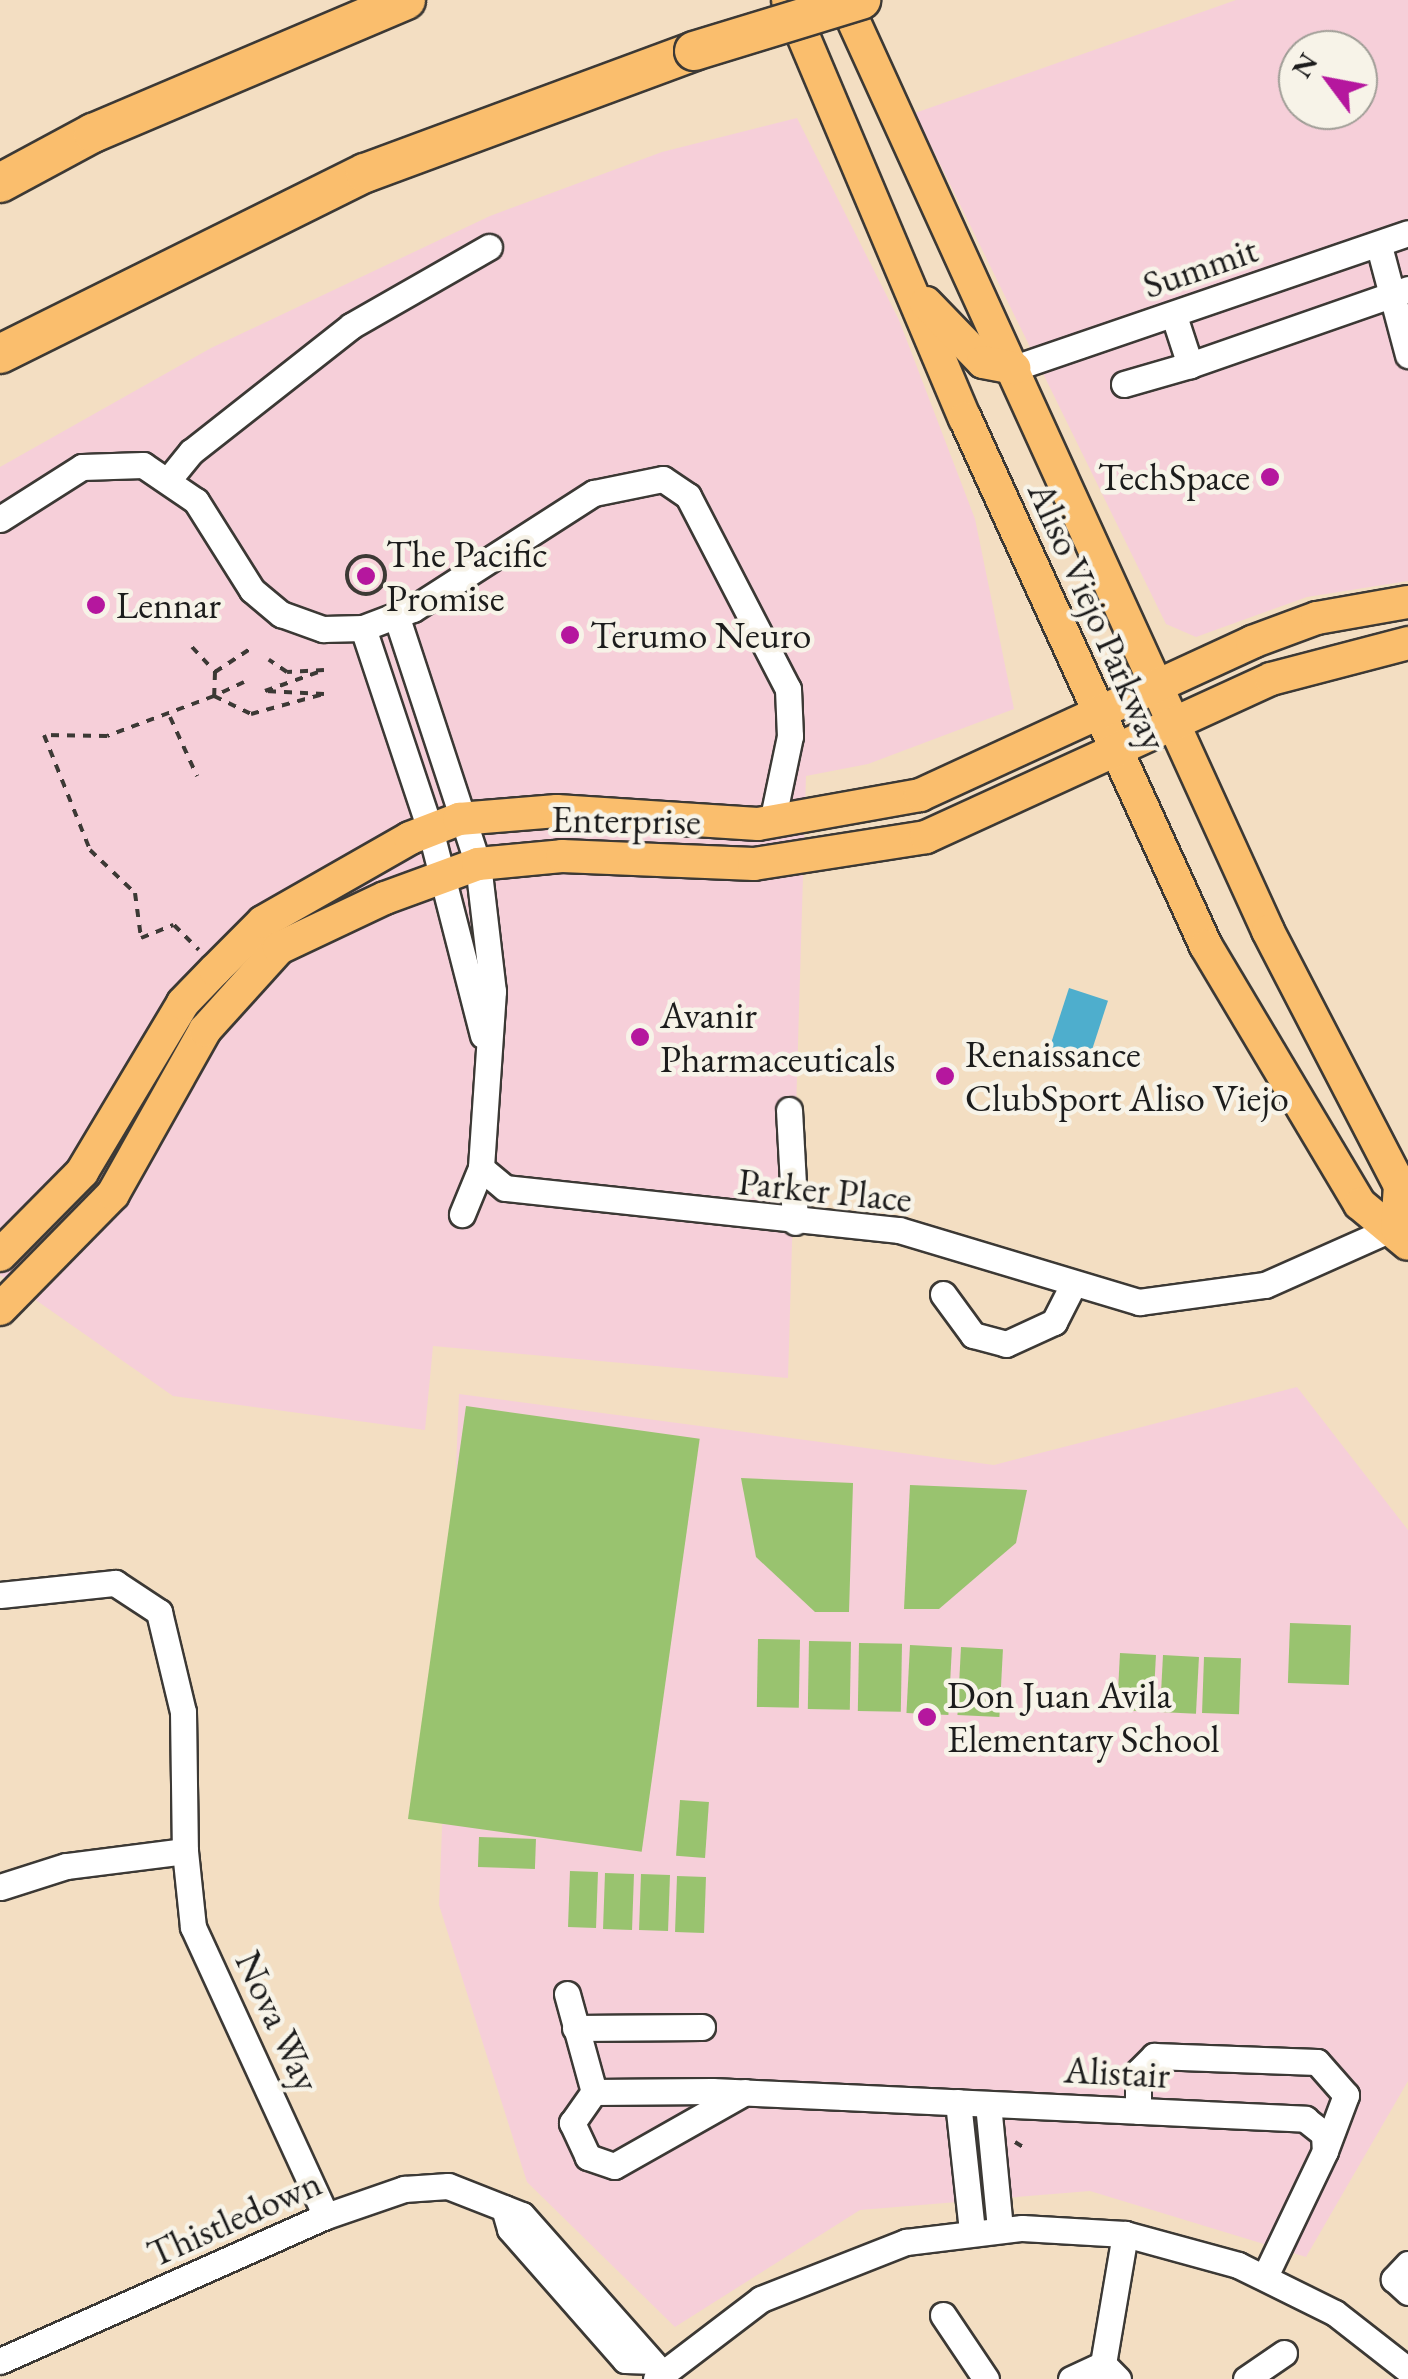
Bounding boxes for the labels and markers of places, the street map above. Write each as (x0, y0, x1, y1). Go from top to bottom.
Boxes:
place label: TechSpace (1098, 454, 1250, 500)
marker: TechSpace (1259, 466, 1281, 488)
place label: The Pacific Promise (386, 531, 548, 620)
marker: The Pacific Promise (355, 565, 377, 587)
place label: Lennar (116, 582, 221, 628)
marker: Lennar (85, 594, 107, 616)
place label: Terumo Neuro (590, 612, 811, 658)
marker: Terumo Neuro (559, 624, 581, 646)
place label: Avanir Pharmaceuticals (660, 992, 895, 1082)
marker: Avanir Pharmaceuticals (629, 1026, 651, 1048)
place label: Renaissance ClubSport Aliso Viejo (965, 1031, 1289, 1120)
marker: Renaissance ClubSport Aliso Viejo (934, 1065, 956, 1087)
place label: Don Juan Avila Elementary School (947, 1672, 1220, 1762)
marker: Don Juan Avila Elementary School (916, 1706, 938, 1728)

